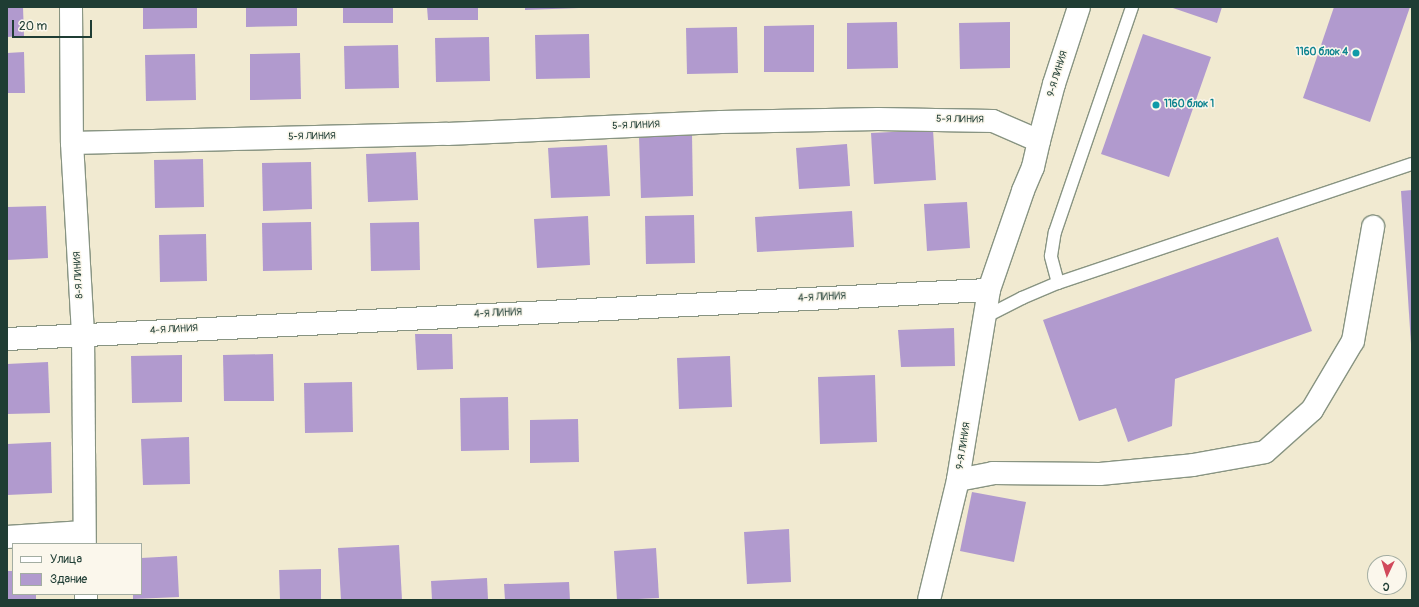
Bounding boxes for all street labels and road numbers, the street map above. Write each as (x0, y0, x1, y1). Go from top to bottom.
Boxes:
street label: 9-Я ЛИНИЯ (1045, 50, 1071, 98)
street label: 5-Я ЛИНИЯ (936, 114, 984, 126)
street label: 5-Я ЛИНИЯ (612, 119, 660, 133)
street label: 5-Я ЛИНИЯ (288, 131, 336, 143)
street label: 8-Я ЛИНИЯ (72, 251, 86, 299)
street label: 4-Я ЛИНИЯ (798, 291, 846, 305)
street label: 4-Я ЛИНИЯ (474, 307, 522, 321)
street label: 4-Я ЛИНИЯ (150, 323, 198, 337)
street label: 9-Я ЛИНИЯ (954, 422, 974, 470)

